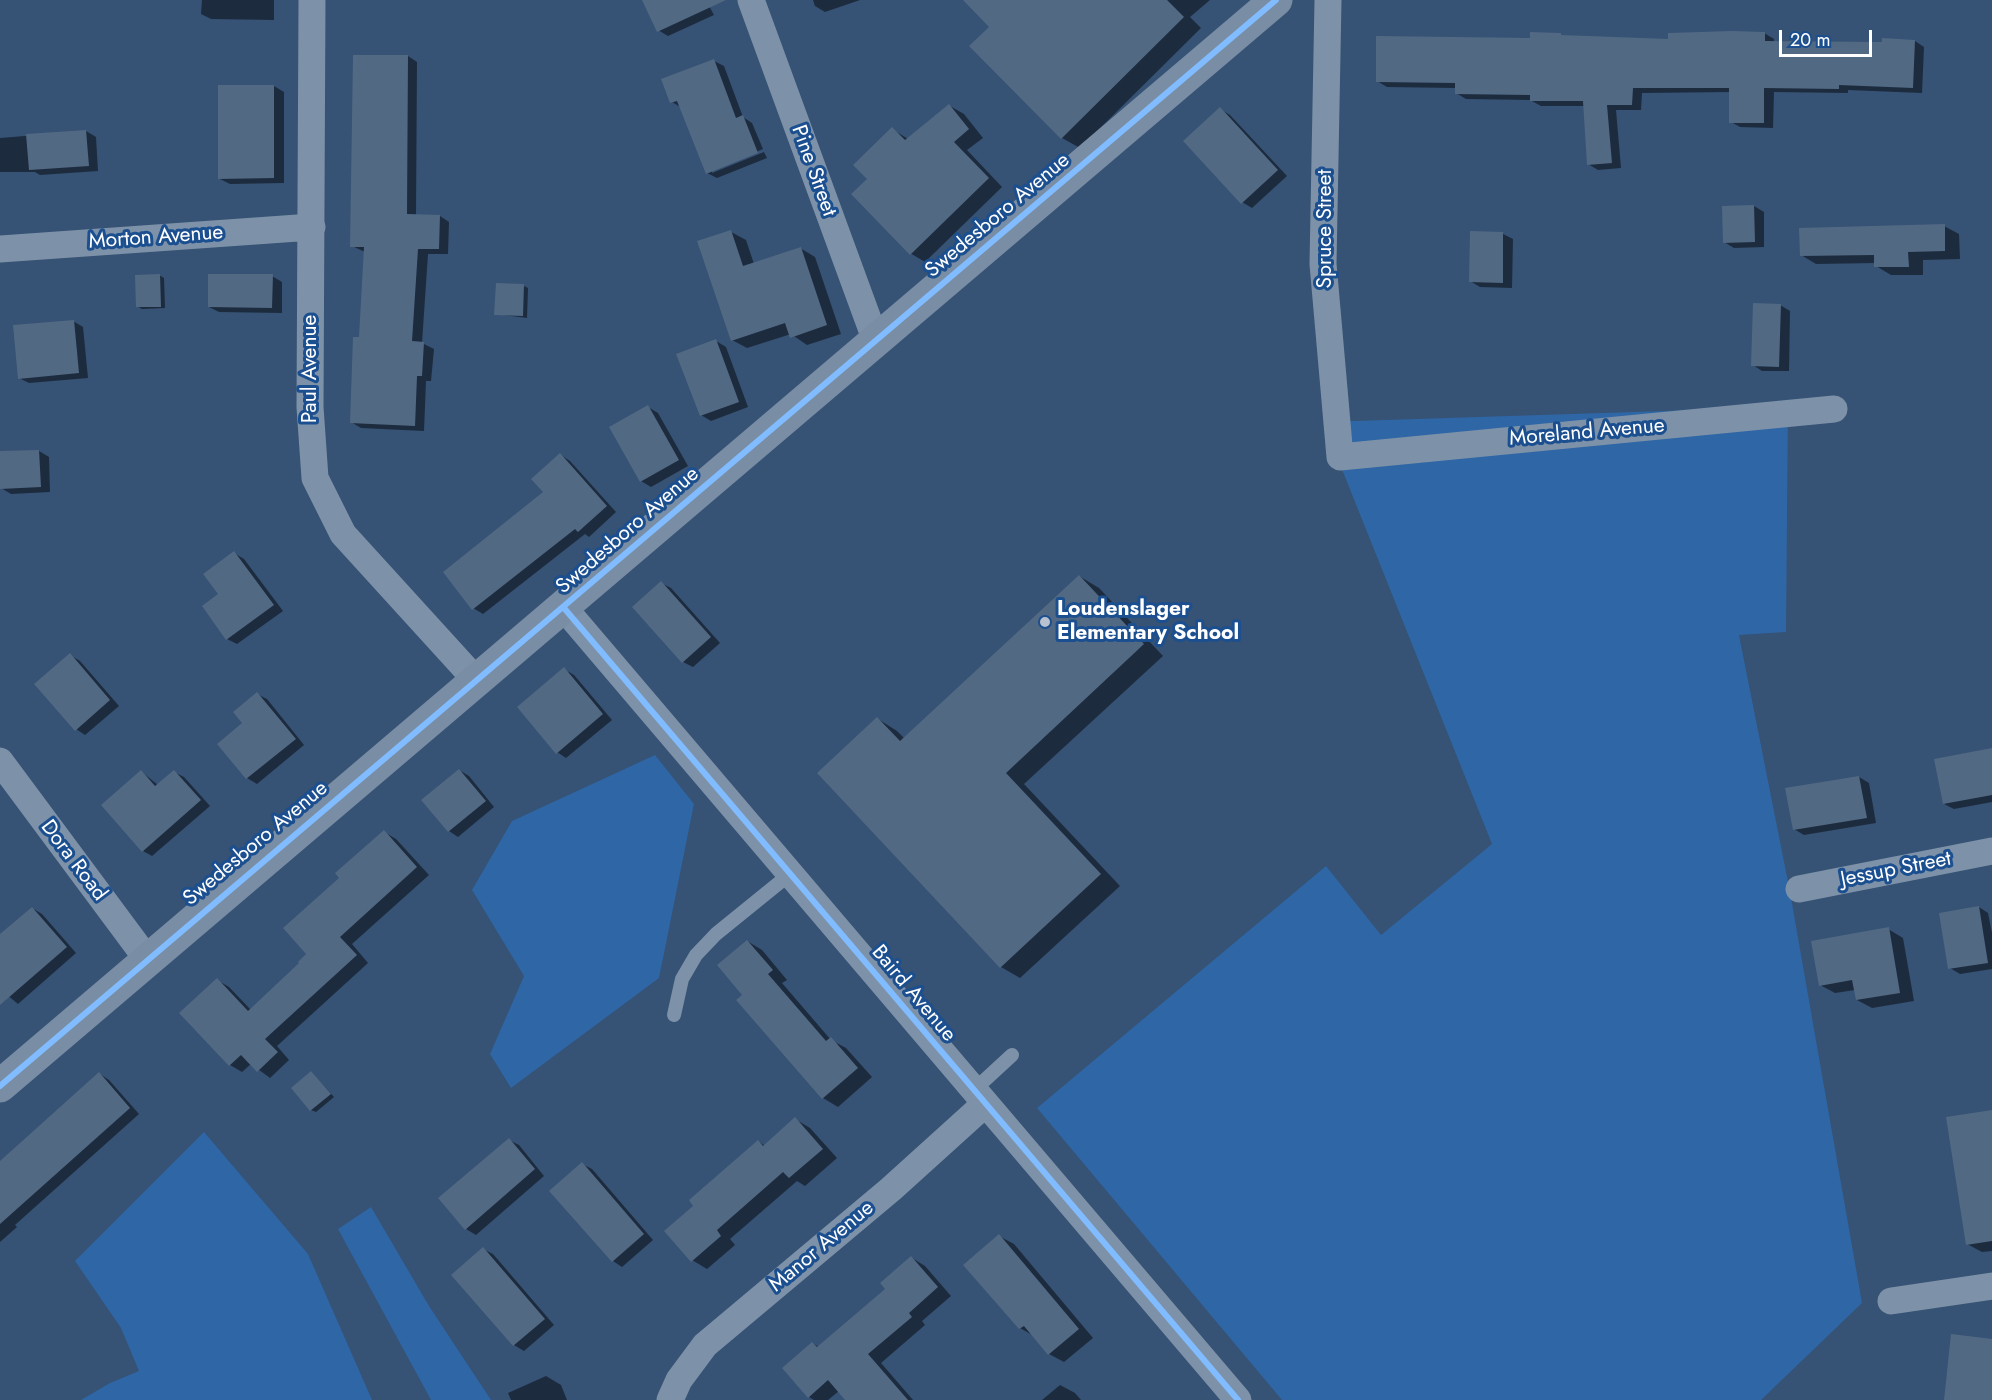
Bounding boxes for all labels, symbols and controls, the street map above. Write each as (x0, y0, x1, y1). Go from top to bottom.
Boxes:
scale bar (1782, 18, 1875, 56)
text: 20 m (1790, 27, 1830, 53)
street label: Pine Street (785, 122, 841, 220)
street label: Swedesboro Avenue (921, 148, 1075, 284)
street label: Spruce Street (1313, 170, 1339, 288)
street label: Morton Avenue (88, 221, 224, 255)
street label: Paul Avenue (298, 315, 324, 423)
street label: Moreland Avenue (1508, 414, 1666, 452)
street label: Swedesboro Avenue (551, 462, 705, 600)
place label: Loudenslager Elementary School (1057, 597, 1239, 647)
marker: Loudenslager Elementary School (1038, 615, 1052, 629)
street label: Swedesboro Avenue (179, 776, 333, 912)
street label: Dora Road (34, 816, 112, 906)
street label: Jessup Street (1839, 847, 1953, 893)
street label: Baird Avenue (865, 941, 961, 1047)
street label: Manor Avenue (765, 1196, 879, 1298)

